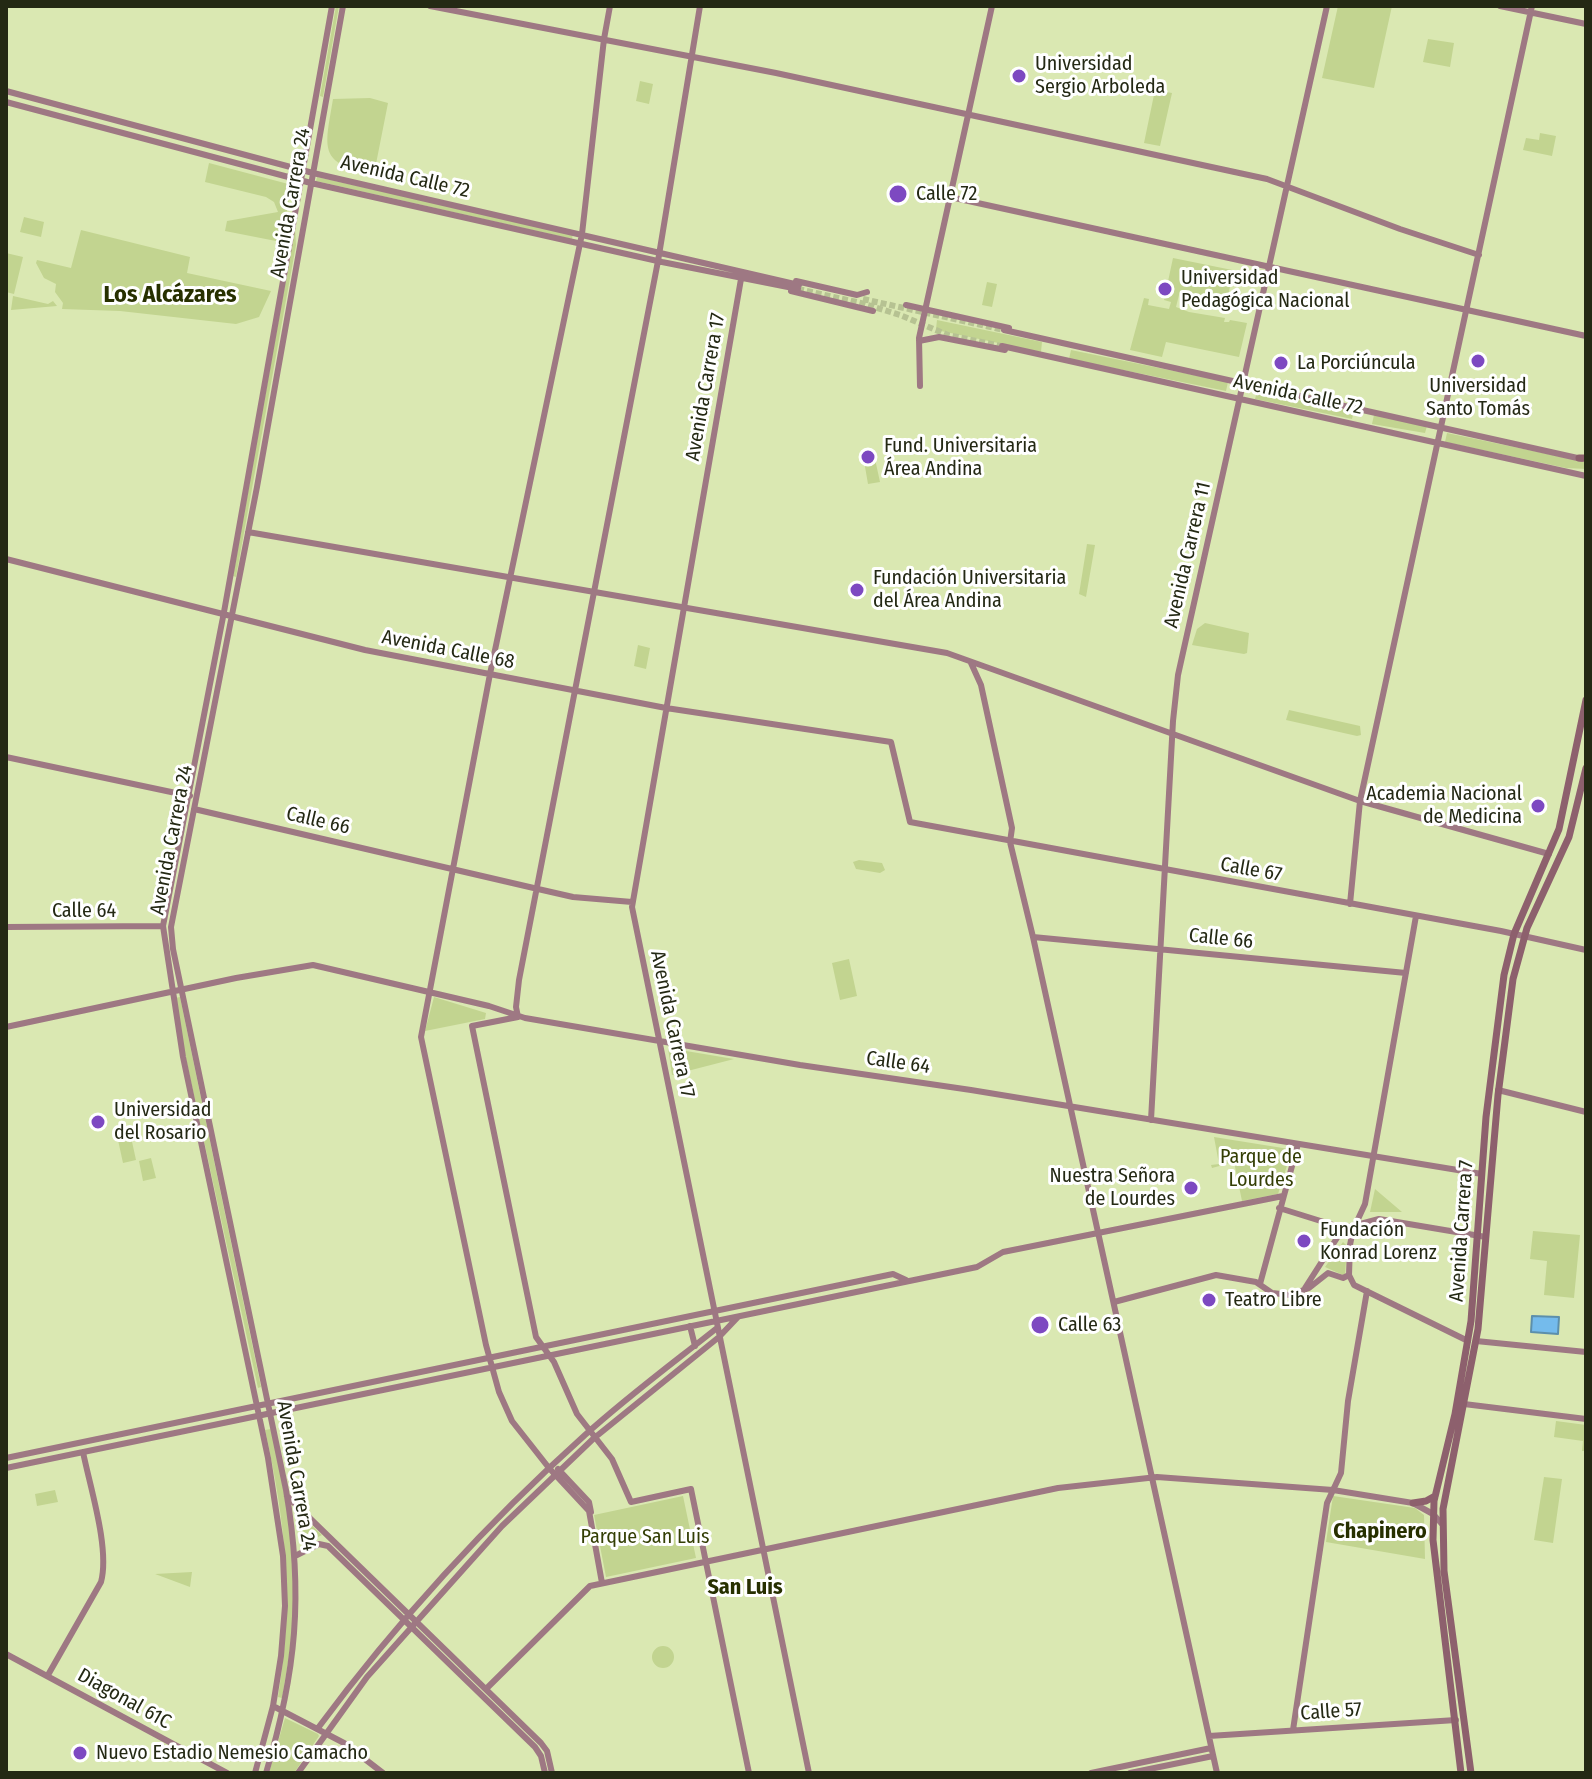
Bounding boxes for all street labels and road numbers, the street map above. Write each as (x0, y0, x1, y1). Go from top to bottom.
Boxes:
street label: Avenida Carrera 24 (266, 126, 316, 280)
street label: Avenida Calle 72 (338, 151, 472, 203)
street label: Avenida Carrera 17 (681, 311, 731, 463)
street label: Avenida Calle 72 (1231, 370, 1365, 420)
street label: Avenida Carrera 11 (1160, 480, 1216, 630)
street label: Avenida Calle 68 (380, 625, 516, 675)
street label: Avenida Carrera 24 (146, 763, 198, 917)
street label: Calle 66 (284, 802, 352, 840)
street label: Calle 67 (1218, 853, 1284, 887)
street label: Calle 64 (52, 899, 116, 923)
street label: Calle 66 (1188, 924, 1254, 954)
street label: Avenida Carrera 17 (645, 948, 699, 1100)
street label: Calle 64 (865, 1047, 931, 1079)
street label: Avenida Carrera 7 (1445, 1159, 1479, 1303)
street label: Avenida Carrera 24 (271, 1399, 321, 1553)
street label: Diagonal 61C (73, 1664, 175, 1734)
street label: Calle 57 (1300, 1698, 1362, 1726)

